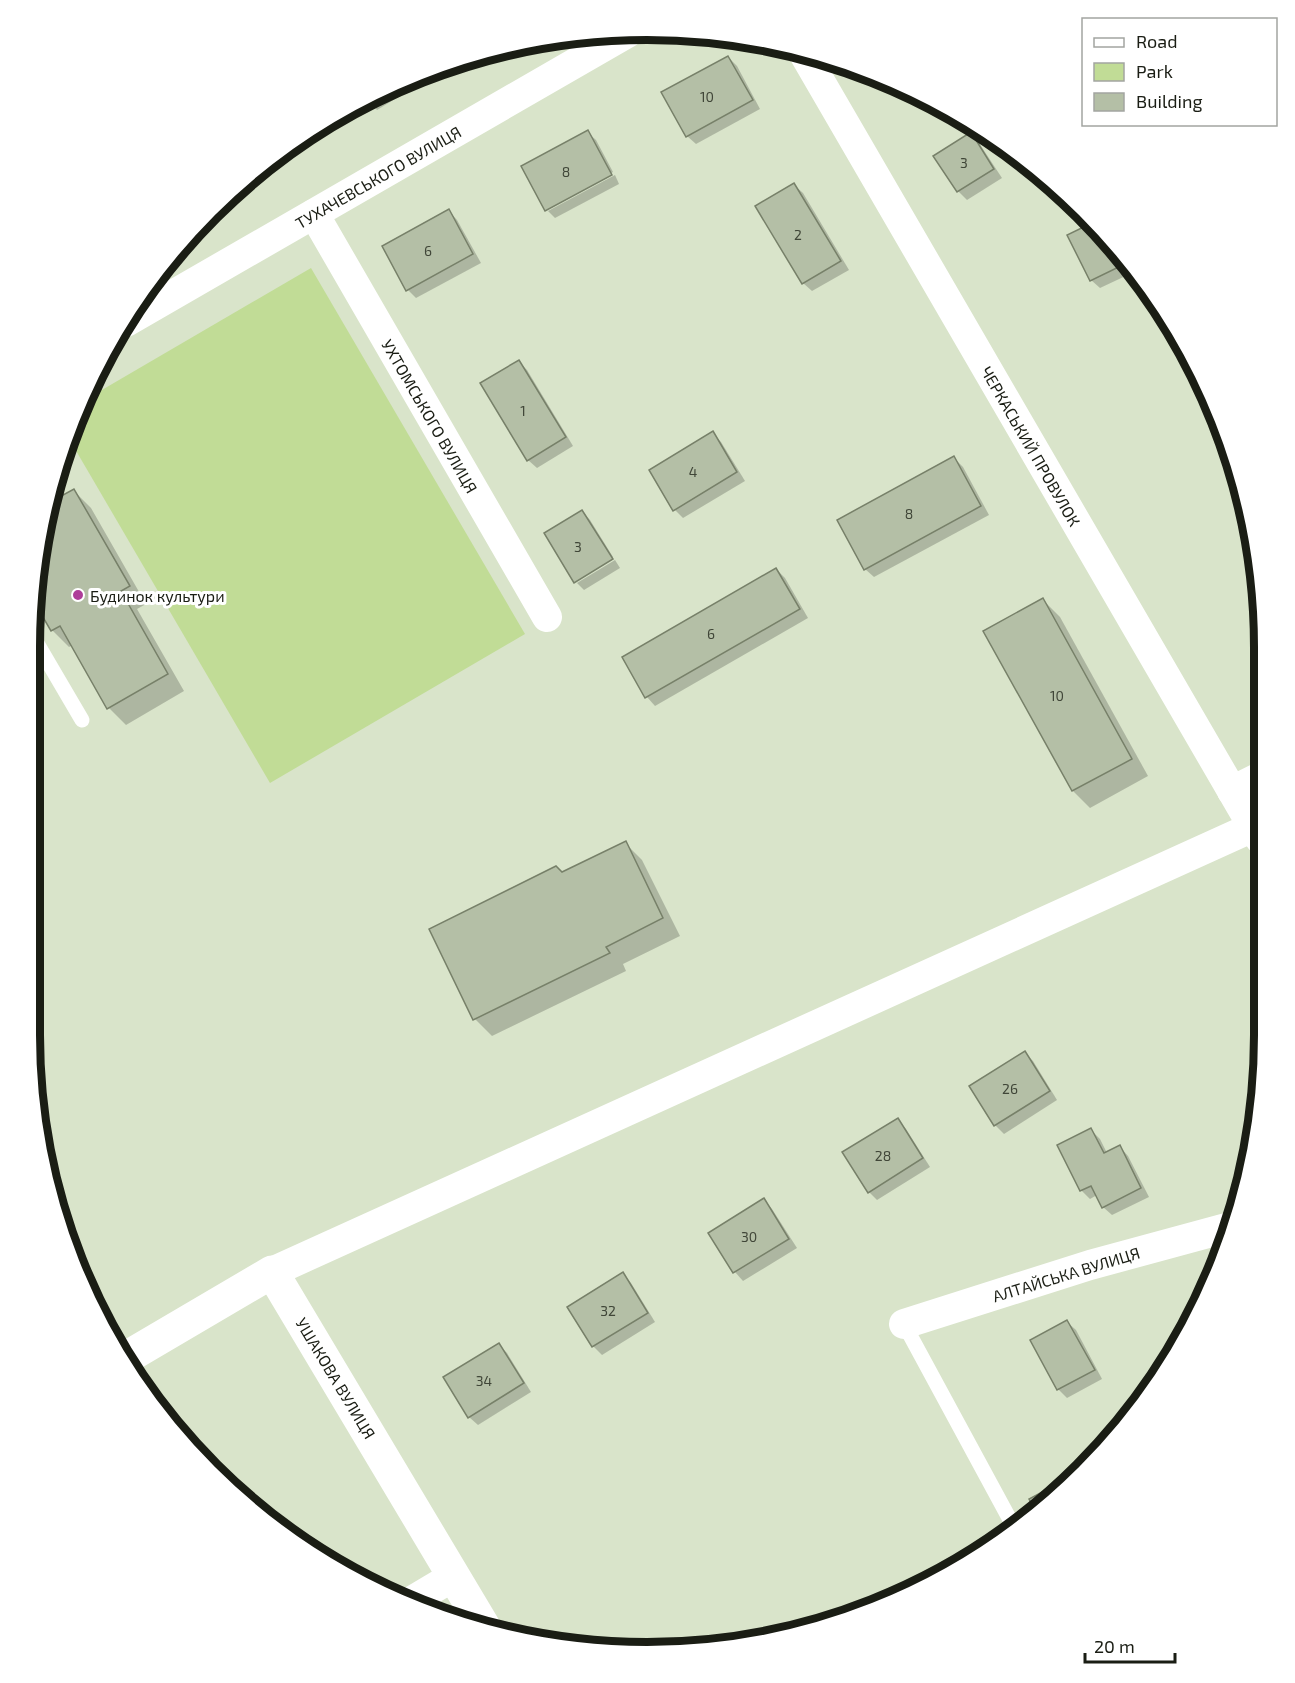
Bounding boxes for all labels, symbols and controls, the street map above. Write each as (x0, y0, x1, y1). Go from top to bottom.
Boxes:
legend (1082, 18, 1277, 126)
text: Road (1136, 30, 1177, 52)
text: Park (1136, 60, 1173, 82)
house number: 10 (700, 88, 714, 105)
text: Building (1136, 90, 1203, 112)
street label: ТУХАЧЕВСЬКОГО ВУЛИЦЯ (292, 122, 464, 232)
house number: 3 (960, 154, 968, 171)
house number: 8 (562, 163, 570, 180)
house number: 2 (794, 226, 802, 243)
house number: 6 (424, 242, 432, 259)
street label: УХТОМСЬКОГО ВУЛИЦЯ (378, 336, 482, 496)
street label: ЧЕРКАСЬКИЙ ПРОВУЛОК (977, 363, 1085, 530)
house number: 1 (520, 402, 526, 419)
house number: 4 (689, 463, 697, 480)
house number: 8 (905, 505, 913, 522)
house number: 3 (574, 538, 582, 555)
place label: Будинок культури (90, 586, 225, 606)
marker: Будинок культури (71, 588, 85, 602)
house number: 6 (707, 625, 715, 642)
house number: 10 (1050, 687, 1064, 704)
house number: 26 (1002, 1080, 1018, 1097)
house number: 28 (875, 1147, 891, 1164)
house number: 30 (741, 1228, 757, 1245)
street label: АЛТАЙСЬКА ВУЛИЦЯ (990, 1243, 1142, 1305)
house number: 32 (600, 1302, 616, 1319)
street label: УШАКОВА ВУЛИЦЯ (292, 1314, 380, 1442)
house number: 34 (476, 1372, 492, 1389)
scale bar (1085, 1626, 1175, 1664)
text: 20 m (1094, 1635, 1135, 1657)

